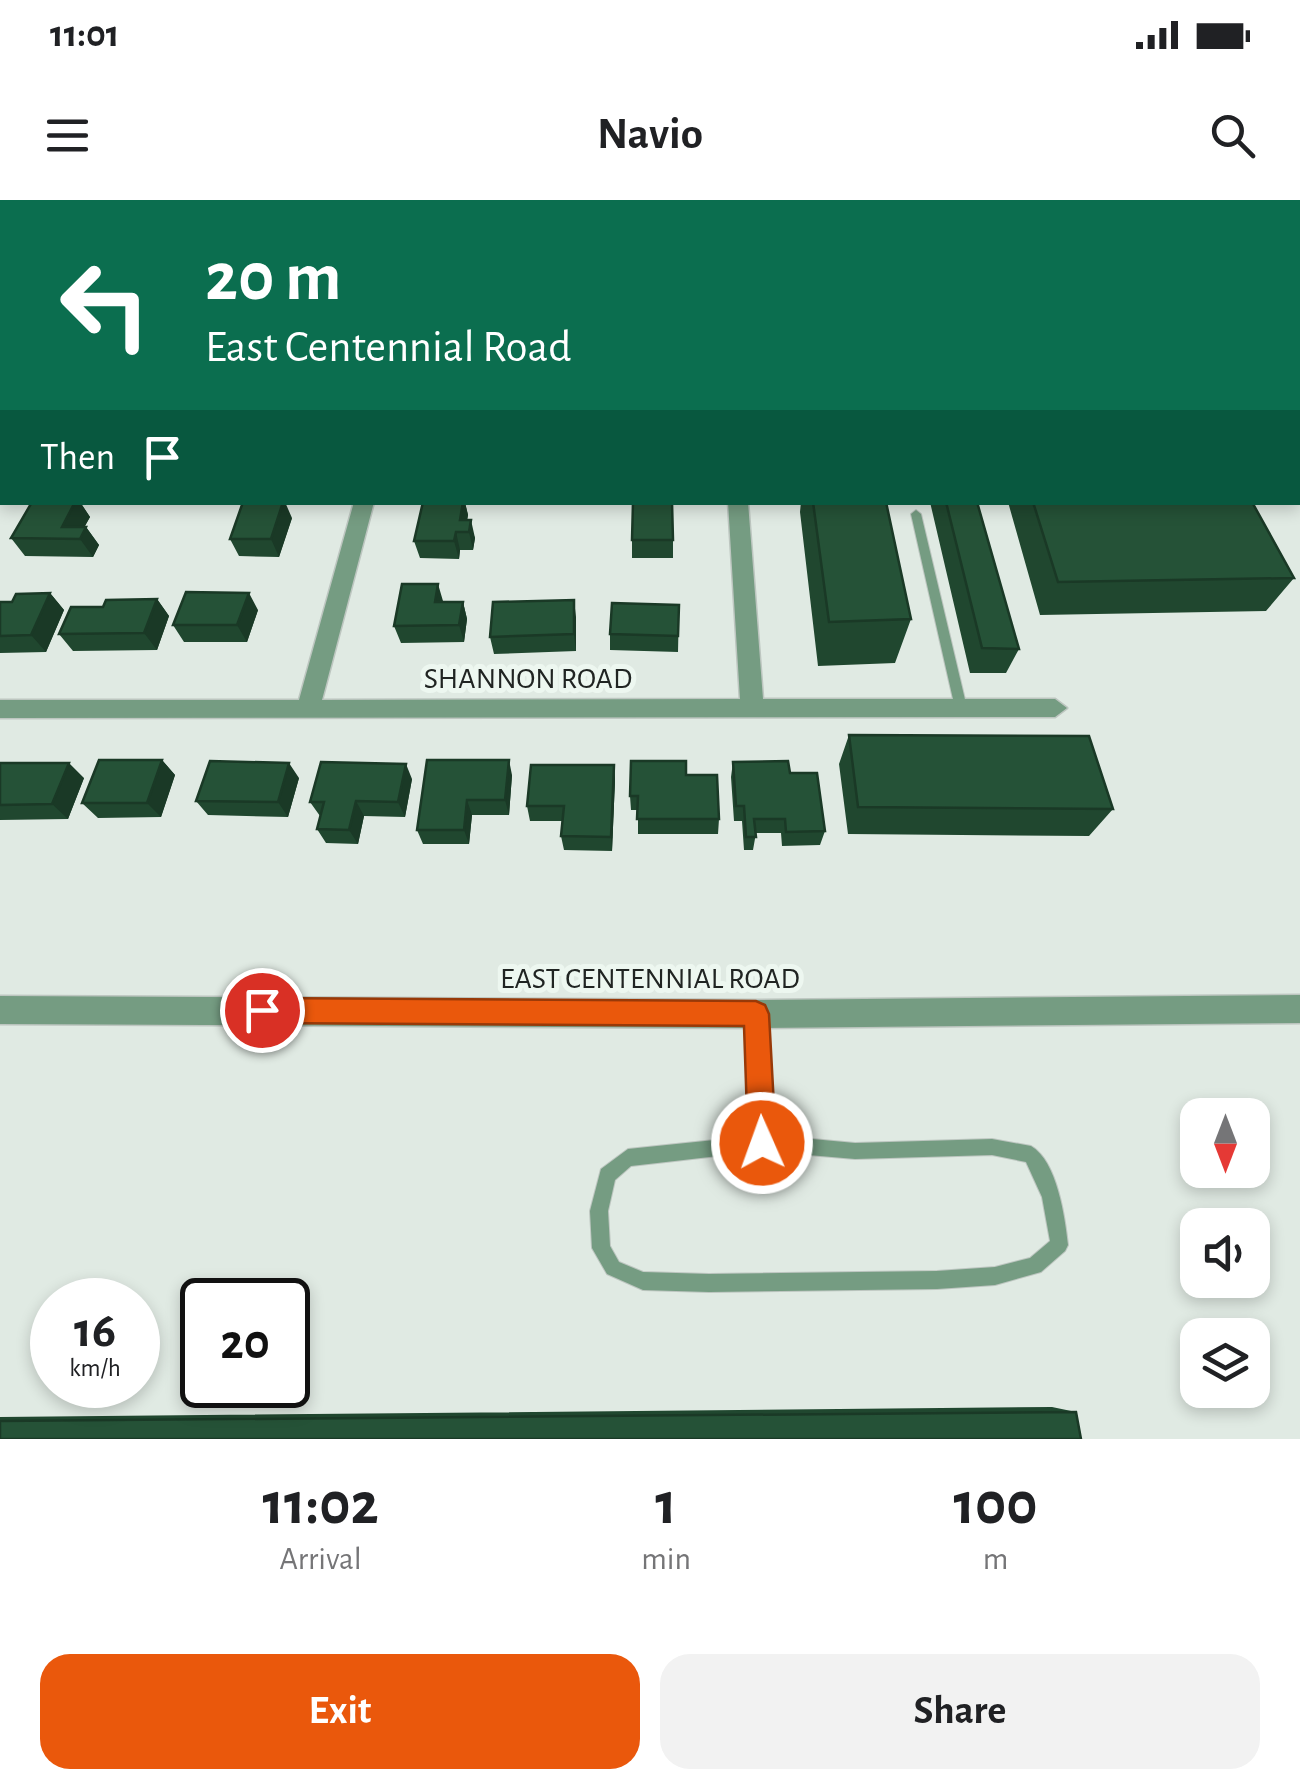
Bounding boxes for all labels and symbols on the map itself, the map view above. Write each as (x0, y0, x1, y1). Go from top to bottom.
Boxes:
street label: SHANNON ROAD (424, 664, 632, 694)
street label: EAST CENTENNIAL ROAD (500, 964, 800, 994)
pin (220, 968, 305, 1053)
position arrow (710, 1091, 814, 1195)
north arrow (1180, 1098, 1270, 1188)
speed limit sign: 20 (180, 1278, 310, 1408)

